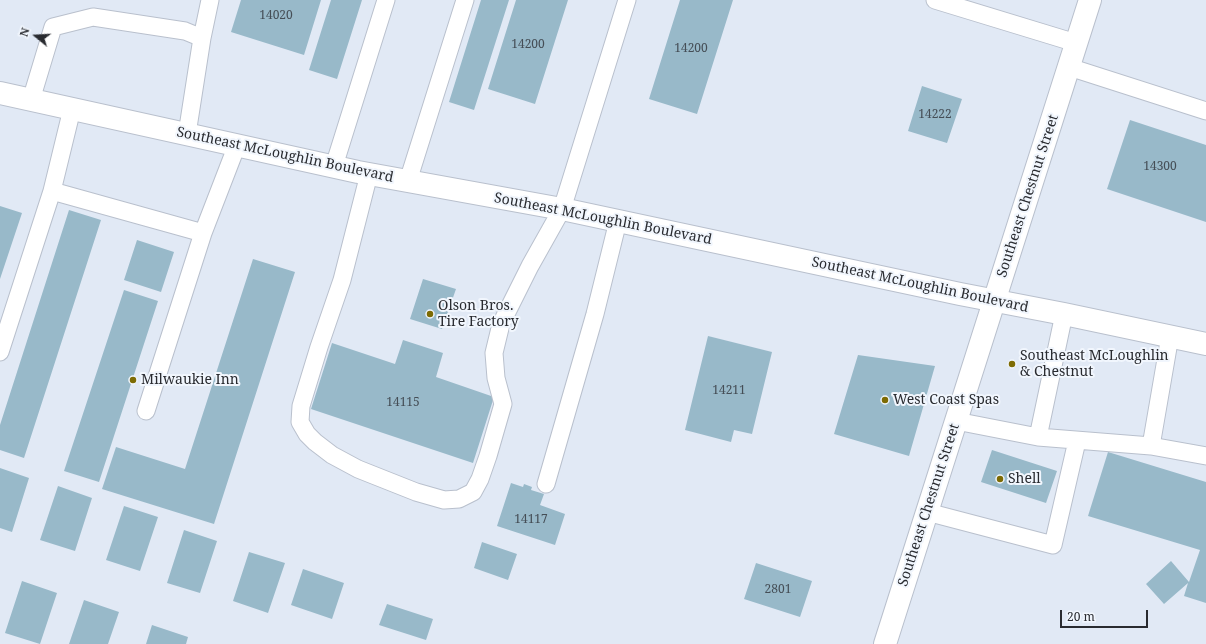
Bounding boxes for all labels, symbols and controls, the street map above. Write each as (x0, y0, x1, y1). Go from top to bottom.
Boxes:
house number: 14020 (259, 9, 293, 23)
north arrow (16, 16, 56, 56)
text: N (16, 26, 33, 39)
house number: 14200 (511, 38, 545, 52)
house number: 14200 (674, 42, 708, 56)
house number: 14222 (918, 108, 952, 122)
street label: Southeast Chestnut Street (994, 112, 1062, 280)
street label: Southeast McLoughlin Boulevard (175, 124, 395, 186)
house number: 14300 (1143, 160, 1177, 174)
street label: Southeast McLoughlin Boulevard (493, 190, 713, 248)
street label: Southeast McLoughlin Boulevard (810, 254, 1030, 316)
place label: Olson Bros. Tire Factory (438, 298, 519, 330)
marker: Olson Bros. Tire Factory (425, 309, 435, 319)
place label: Southeast McLoughlin & Chestnut (1020, 348, 1169, 380)
marker: Southeast McLoughlin & Chestnut (1007, 359, 1017, 369)
place label: Milwaukie Inn (141, 372, 239, 388)
marker: Milwaukie Inn (128, 375, 138, 385)
house number: 14211 (712, 384, 746, 398)
place label: West Coast Spas (893, 392, 999, 408)
marker: West Coast Spas (880, 395, 890, 405)
house number: 14115 (386, 396, 420, 410)
street label: Southeast Chestnut Street (895, 421, 963, 589)
place label: Shell (1008, 471, 1041, 487)
marker: Shell (995, 474, 1005, 484)
house number: 14117 (514, 513, 548, 527)
house number: 2801 (765, 583, 791, 597)
scale bar (1062, 602, 1150, 628)
text: 20 m (1067, 608, 1095, 625)

